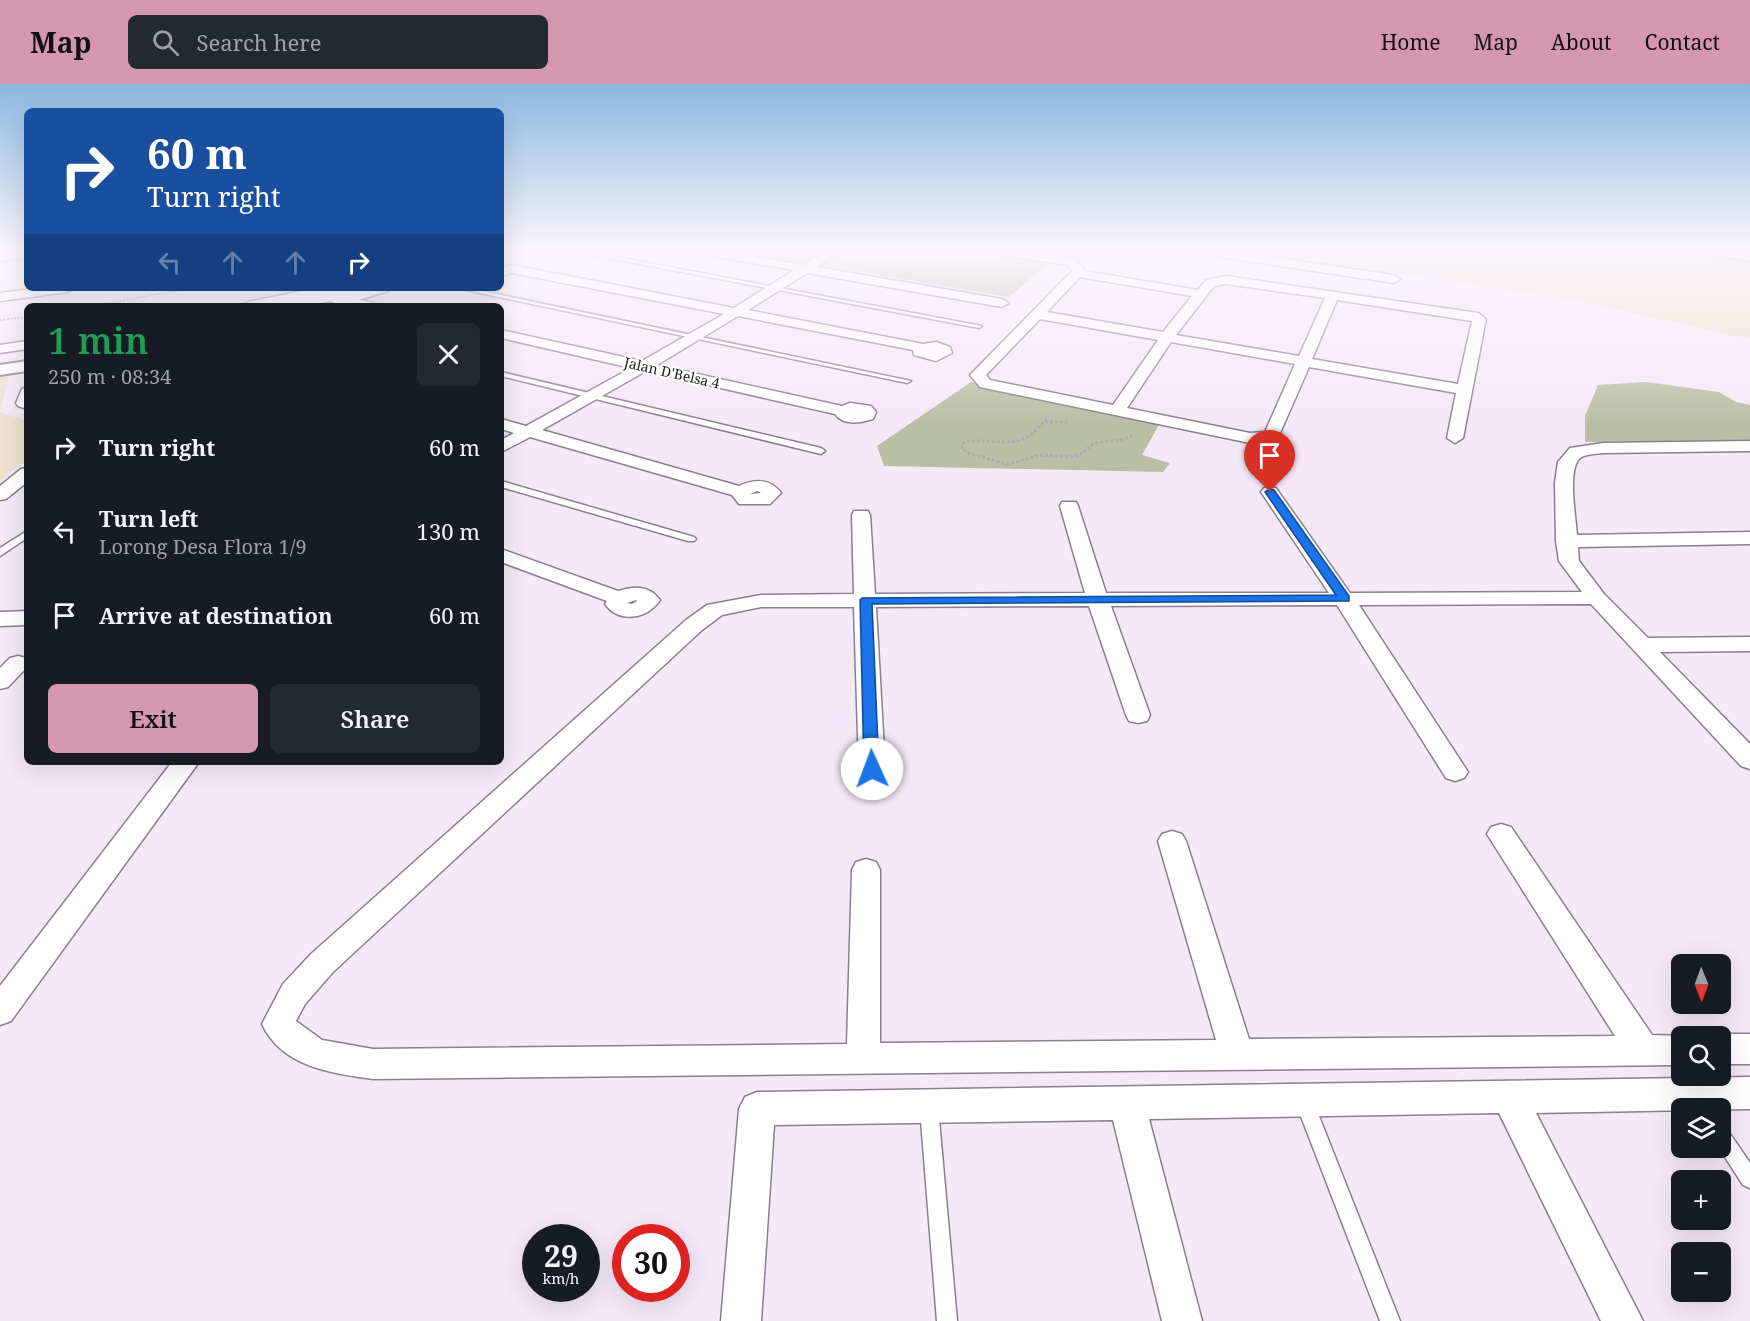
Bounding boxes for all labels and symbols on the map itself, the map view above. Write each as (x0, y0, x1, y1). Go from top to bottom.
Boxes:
street label: Jalan D'Belsa 4 (621, 352, 722, 393)
pin (1244, 430, 1295, 492)
position arrow (840, 737, 904, 801)
north arrow (1671, 954, 1731, 1014)
speed limit sign: 30 (612, 1224, 690, 1302)

